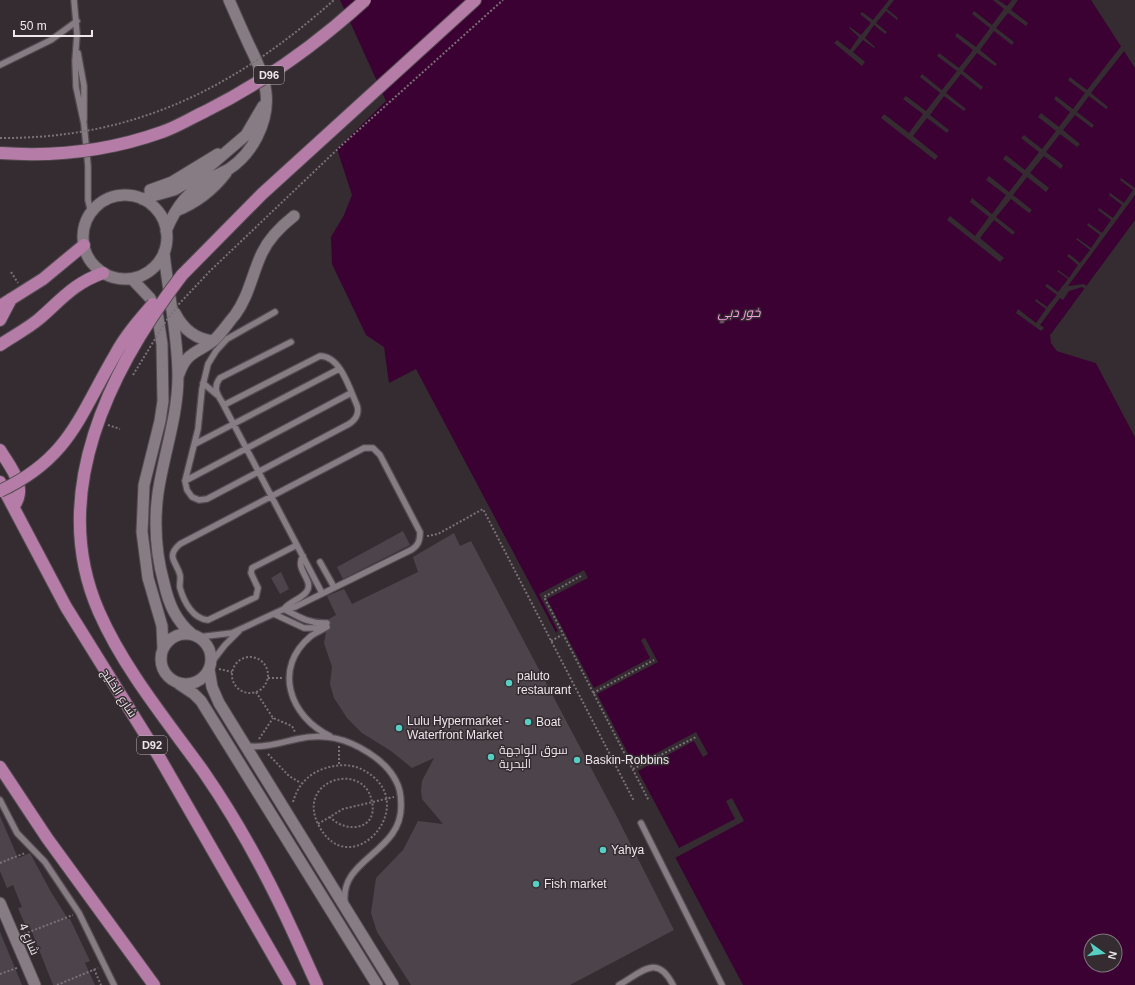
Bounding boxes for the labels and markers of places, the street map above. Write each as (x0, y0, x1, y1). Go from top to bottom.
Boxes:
place label: paluto restaurant (517, 669, 572, 697)
marker: paluto restaurant (504, 678, 514, 688)
place label: Lulu Hypermarket - Waterfront Market (407, 714, 509, 742)
place label: Boat (536, 715, 561, 729)
marker: Boat (523, 717, 533, 727)
marker: Lulu Hypermarket - Waterfront Market (394, 723, 404, 733)
place label: سوق الواجهة البحرية (499, 743, 568, 771)
marker: سوق الواجهة البحرية (486, 752, 496, 762)
place label: Baskin-Robbins (585, 753, 669, 767)
marker: Baskin-Robbins (572, 755, 582, 765)
place label: Yahya (611, 843, 644, 857)
marker: Yahya (598, 845, 608, 855)
place label: Fish market (544, 877, 607, 891)
marker: Fish market (531, 879, 541, 889)

